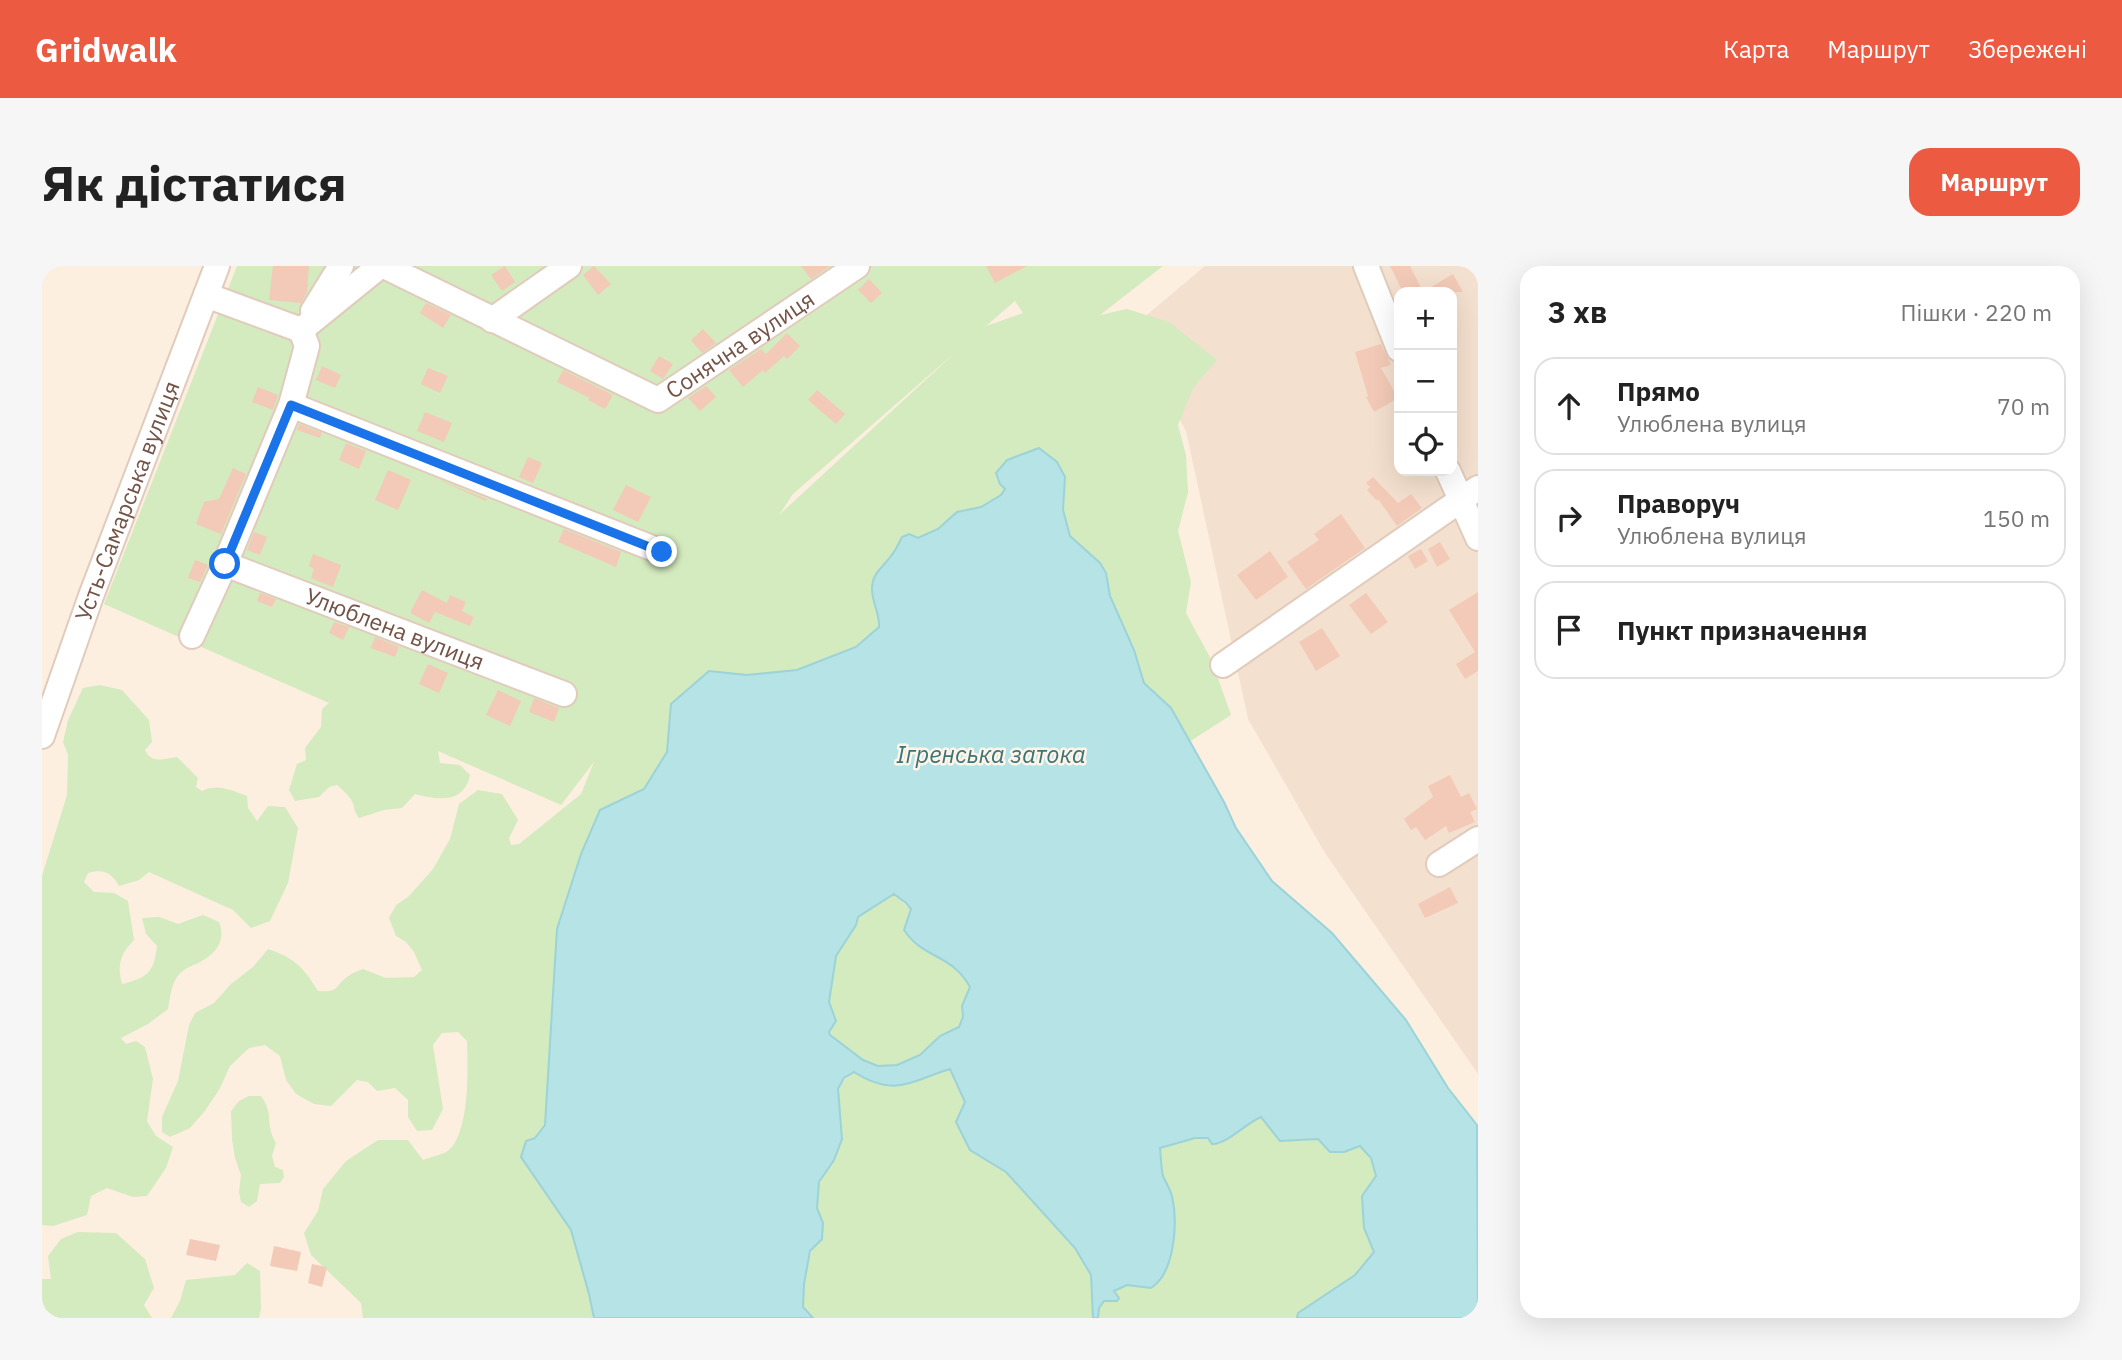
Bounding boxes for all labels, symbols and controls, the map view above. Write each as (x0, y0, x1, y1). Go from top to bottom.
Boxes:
text: Gridwalk (35, 28, 177, 71)
text: Карта (1723, 33, 1789, 65)
text: Маршрут (1827, 33, 1930, 65)
text: Збережені (1968, 33, 2087, 65)
button: Маршрут (1909, 148, 2080, 216)
text: Як дістатися (42, 151, 347, 214)
street label: Сонячна вулиця (659, 283, 820, 405)
map controls (1394, 287, 1457, 476)
button: + (1394, 287, 1457, 350)
text: 3 хв (1548, 292, 1607, 331)
text: Пішки · 220 m (1901, 297, 2052, 327)
button: − (1394, 350, 1457, 413)
text: Прямо (1617, 374, 1700, 408)
street label: Усть-Самарська вулиця (67, 376, 186, 625)
icon: ahead (1550, 387, 1588, 425)
text: 70 m (1997, 391, 2050, 421)
text: Улюблена вулиця (1617, 408, 1806, 438)
button: locate (1394, 413, 1457, 476)
text: Праворуч (1617, 486, 1740, 520)
icon: right (1550, 499, 1588, 537)
text: 150 m (1983, 503, 2050, 533)
text: Улюблена вулиця (1617, 520, 1806, 550)
route end (646, 536, 677, 567)
route start (209, 548, 240, 579)
street label: Улюблена вулиця (301, 580, 489, 676)
icon: arrive (1550, 611, 1588, 649)
text: Пункт призначення (1617, 613, 1867, 647)
water label: Ігренська затока (896, 738, 1086, 770)

